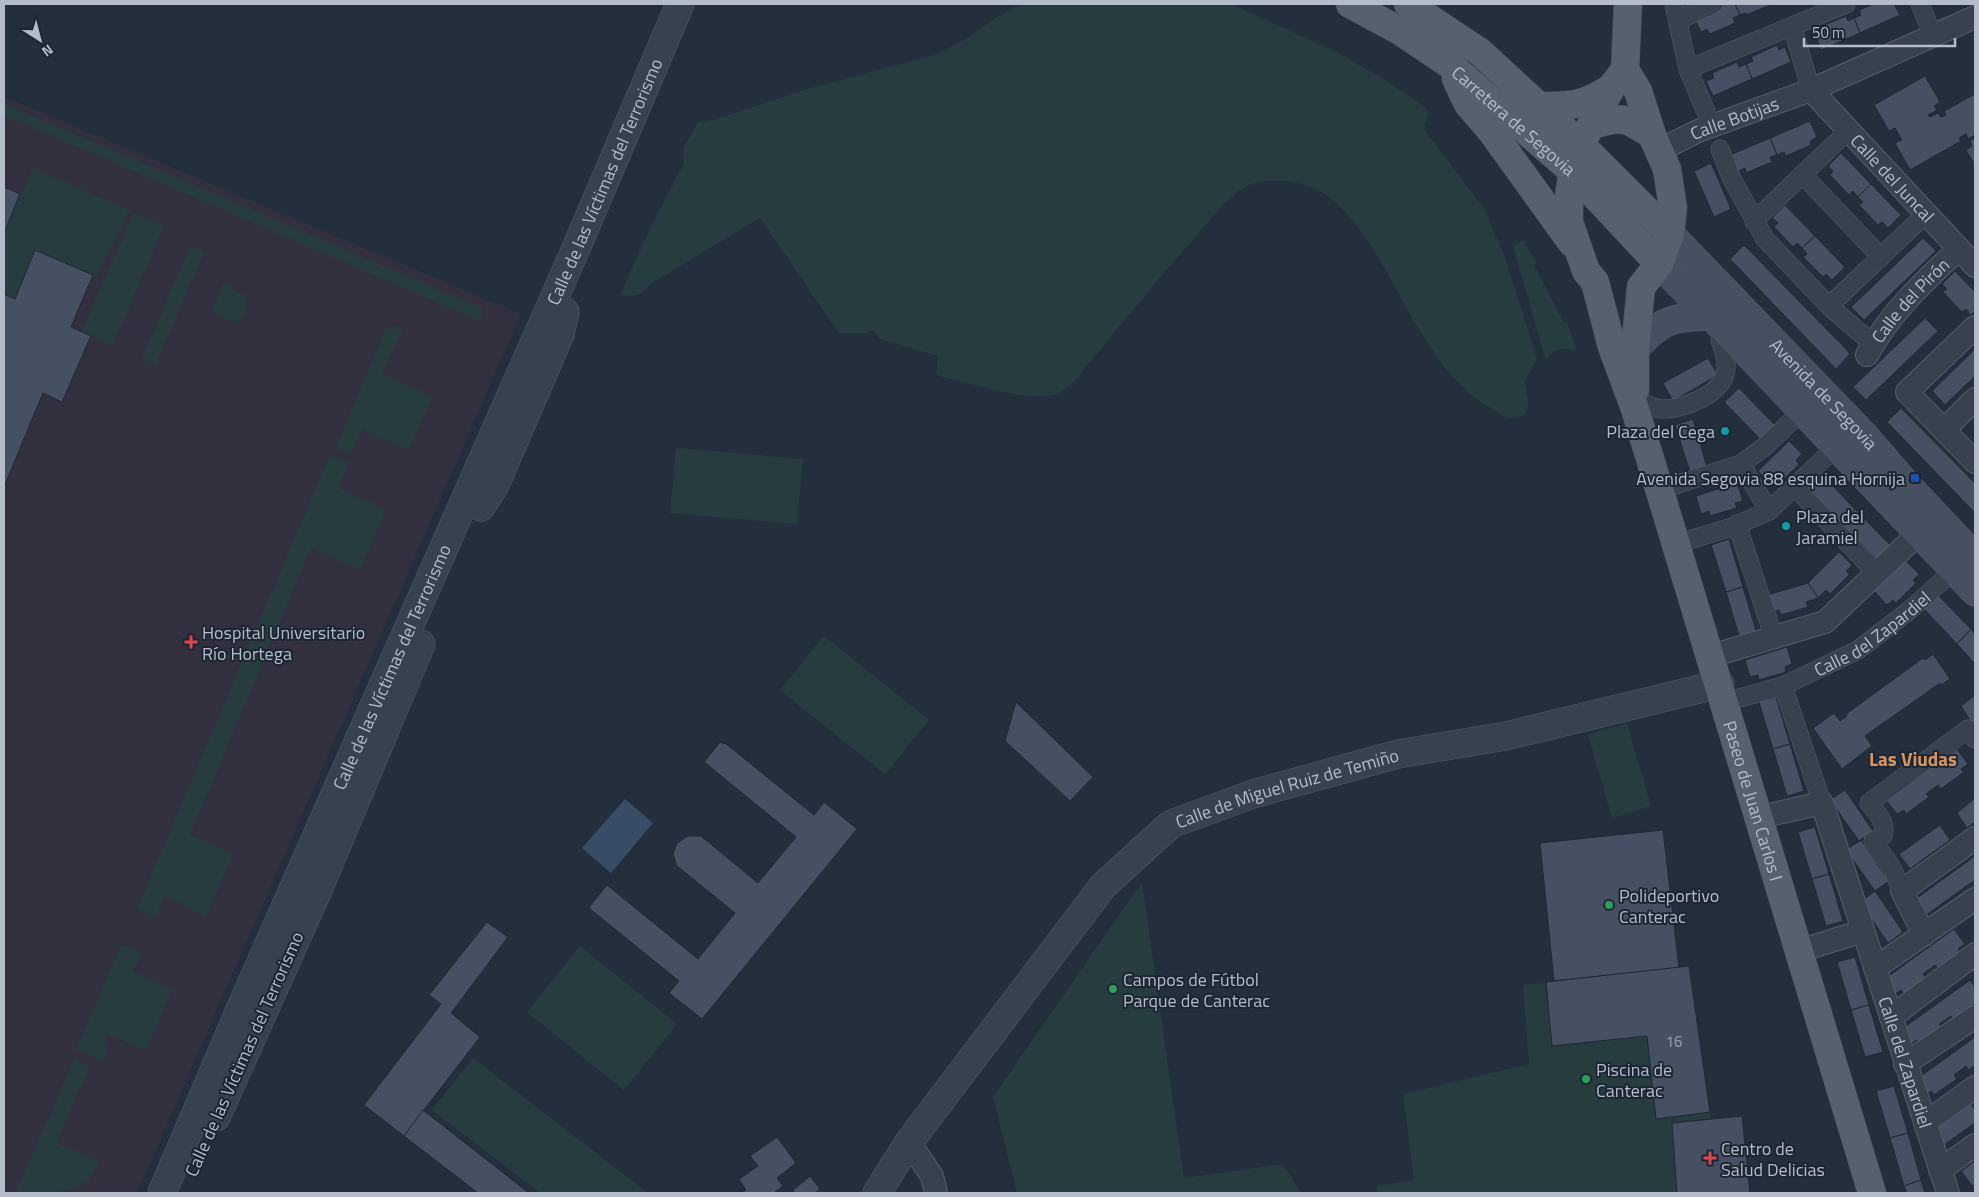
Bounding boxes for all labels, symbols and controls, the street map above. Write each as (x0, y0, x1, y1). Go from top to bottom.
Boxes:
north arrow (15, 15, 65, 65)
scale bar (1804, 15, 1955, 47)
text: 50 m (1812, 21, 1845, 44)
text: N (38, 40, 58, 62)
street label: Calle de las Víctimas del Terrorismo (539, 54, 669, 309)
street label: Carretera de Segovia (1446, 59, 1582, 182)
street label: Calle Botijas (1685, 89, 1782, 147)
street label: Calle del Juncal (1845, 127, 1941, 228)
street label: Calle del Pirón (1864, 251, 1955, 348)
street label: Avenida de Segovia (1764, 332, 1884, 456)
place label: Plaza del Cega (1606, 418, 1715, 445)
marker: Plaza del Cega (1719, 425, 1731, 437)
place label: Avenida Segovia 88 esquina Hornija (1636, 465, 1905, 492)
marker: Avenida Segovia 88 esquina Hornija (1909, 472, 1921, 484)
place label: Plaza del Jaramiel (1796, 503, 1864, 551)
marker: Plaza del Jaramiel (1780, 520, 1792, 532)
street label: Calle de las Víctimas del Terrorismo (325, 540, 457, 794)
street label: Calle del Zapardiel (1809, 584, 1936, 683)
place label: Hospital Universitario Río Hortega (202, 619, 365, 667)
marker: Hospital Universitario Río Hortega (184, 635, 198, 649)
street label: Paseo de Juan Carlos I (1716, 717, 1790, 884)
street label: Calle de Miguel Ruiz de Temiño (1171, 741, 1402, 835)
district label: Las Viudas (1869, 744, 1957, 773)
place label: Polideportivo Canterac (1619, 882, 1719, 930)
marker: Polideportivo Canterac (1603, 899, 1615, 911)
street label: Calle de las Víctimas del Terrorismo (178, 927, 310, 1181)
place label: Campos de Fútbol Parque de Canterac (1123, 966, 1270, 1014)
marker: Campos de Fútbol Parque de Canterac (1107, 983, 1119, 995)
street label: Calle del Zapardiel (1872, 993, 1940, 1132)
house number: 16 (1666, 1030, 1682, 1053)
place label: Piscina de Canterac (1596, 1056, 1672, 1104)
marker: Piscina de Canterac (1580, 1073, 1592, 1085)
place label: Centro de Salud Delicias (1721, 1135, 1825, 1183)
marker: Centro de Salud Delicias (1703, 1151, 1717, 1165)

